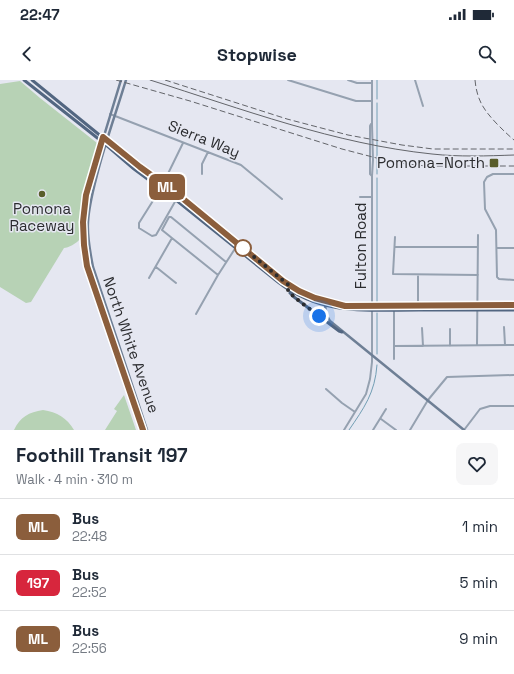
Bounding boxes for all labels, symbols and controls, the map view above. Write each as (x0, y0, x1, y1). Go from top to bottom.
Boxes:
text: 22:47 (20, 5, 60, 24)
icon: back (16, 43, 38, 65)
text: Stopwise (217, 43, 297, 66)
icon: search (476, 43, 498, 65)
street label: Sierra Way (166, 116, 243, 162)
place label: Pomona–North (377, 153, 485, 172)
marker: Pomona–North (488, 157, 500, 169)
line badge: ML (149, 174, 185, 200)
text: ML (157, 178, 177, 196)
marker: Pomona Raceway (37, 189, 47, 199)
place label: Pomona Raceway (9, 199, 75, 235)
street label: Fulton Road (351, 203, 370, 289)
unlabelled marker (234, 239, 252, 257)
street label: North White Avenue (99, 274, 164, 416)
your location (309, 306, 329, 326)
text: Foothill Transit 197 (16, 443, 188, 468)
button: heart (456, 443, 498, 485)
text: Walk · 4 min · 310 m (16, 471, 133, 488)
text: Bus (72, 509, 99, 528)
text: 1 min (462, 517, 498, 536)
text: ML (28, 518, 48, 536)
text: 22:48 (72, 528, 107, 545)
text: Bus (72, 565, 99, 584)
text: 5 min (459, 573, 498, 592)
text: 197 (27, 574, 49, 592)
text: 22:52 (72, 584, 107, 601)
text: Bus (72, 621, 99, 640)
text: 9 min (459, 629, 498, 648)
text: ML (28, 630, 48, 648)
text: 22:56 (72, 640, 107, 657)

